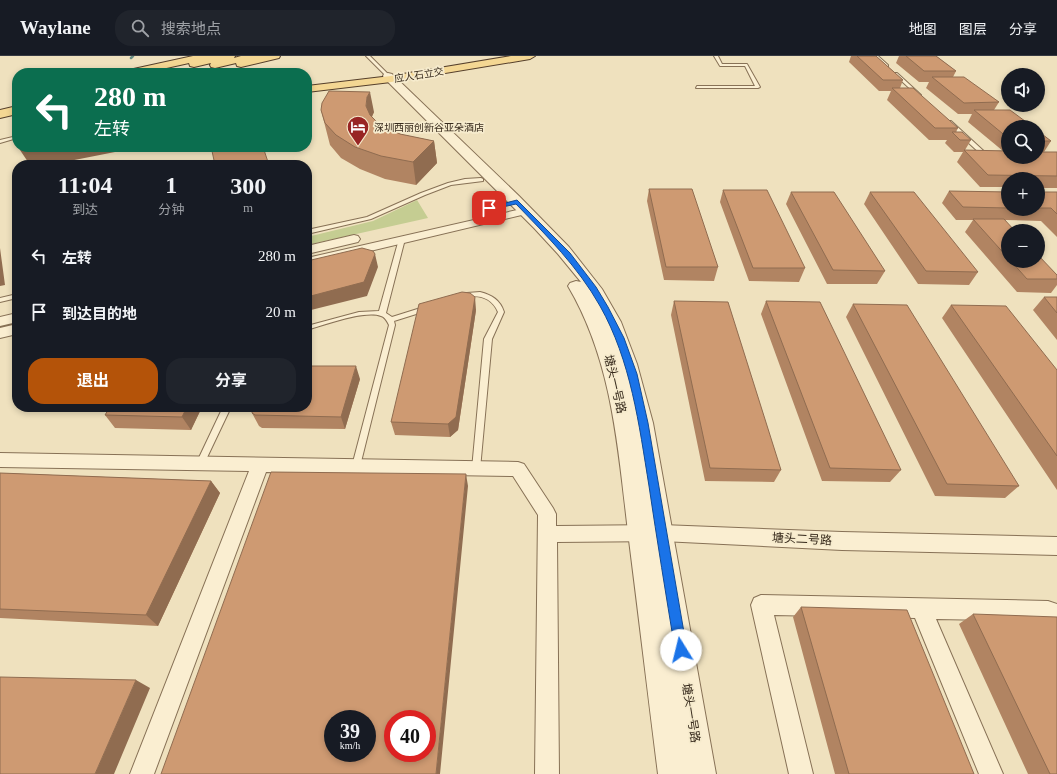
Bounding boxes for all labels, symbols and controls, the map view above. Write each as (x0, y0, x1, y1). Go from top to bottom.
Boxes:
search box (115, 10, 395, 46)
text: Waylane (20, 17, 91, 38)
icon: search (129, 17, 151, 39)
text: 搜索地点 (161, 21, 221, 37)
text: 地图 (909, 22, 937, 37)
text: 图层 (959, 22, 987, 37)
text: 分享 (1009, 22, 1037, 37)
street label: 应人石立交 (393, 66, 445, 84)
map controls (1001, 68, 1045, 268)
button: sound (1001, 68, 1045, 112)
text: 280 m (94, 81, 166, 112)
icon: left (28, 84, 80, 136)
hotel icon: 深圳西丽创新谷亚朵酒店 (345, 114, 371, 147)
text: 左转 (94, 119, 130, 139)
button: search (1001, 120, 1045, 164)
place label: 深圳西丽创新谷亚朵酒店 (374, 122, 484, 133)
text: 11:04 (58, 172, 113, 198)
text: 1 (165, 172, 177, 198)
button: + (1001, 172, 1045, 216)
text: 300 (230, 173, 266, 199)
pin (472, 191, 506, 225)
icon: arrive (478, 197, 500, 219)
text: m (243, 200, 253, 215)
text: 到达 (72, 202, 98, 217)
text: 分钟 (158, 202, 184, 217)
button: − (1001, 224, 1045, 268)
icon: left (28, 245, 50, 267)
text: 280 m (258, 248, 296, 264)
text: 左转 (62, 250, 92, 266)
icon: arrive (28, 301, 50, 323)
text: 20 m (266, 304, 296, 320)
text: 到达目的地 (62, 306, 137, 322)
street label: 塘头一号路 (601, 353, 629, 415)
button: 退出 (28, 358, 158, 404)
button: 分享 (166, 358, 296, 404)
street label: 塘头二号路 (772, 530, 832, 548)
position arrow (660, 629, 702, 671)
street label: 塘头一号路 (679, 682, 703, 744)
speed limit sign: 40 (384, 710, 436, 762)
text: 39 (340, 720, 360, 742)
text: km/h (340, 740, 360, 751)

